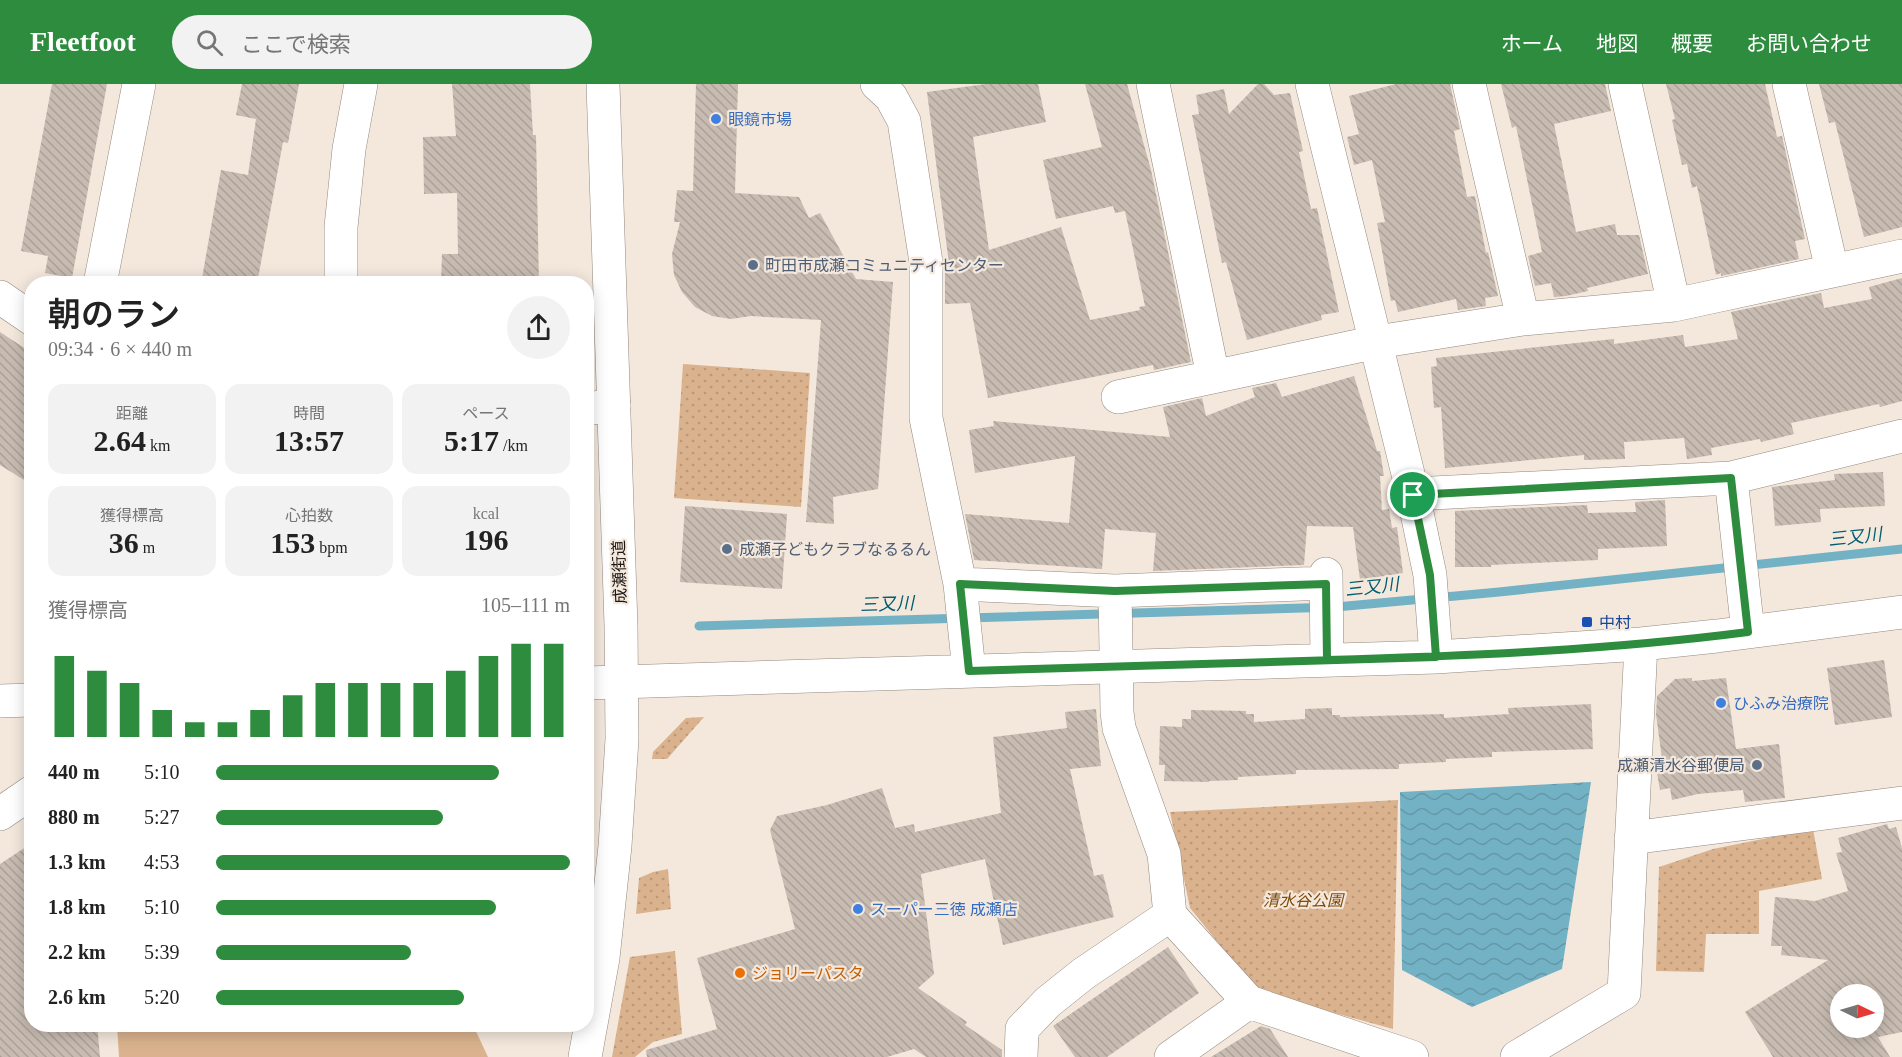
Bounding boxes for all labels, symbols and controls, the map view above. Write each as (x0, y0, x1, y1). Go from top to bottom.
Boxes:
search box (172, 15, 592, 69)
text: Fleetfoot (30, 26, 136, 57)
icon: search (193, 26, 226, 59)
text: ここで検索 (241, 32, 351, 57)
text: ホーム (1501, 32, 1563, 56)
text: 地図 (1596, 32, 1638, 56)
text: 概要 (1671, 32, 1713, 56)
text: お問い合わせ (1746, 32, 1872, 56)
place label: 眼鏡市場 (728, 111, 792, 128)
marker: 眼鏡市場 (709, 112, 723, 126)
place label: 町田市成瀬コミュニティセンター (765, 257, 1004, 274)
marker: 町田市成瀬コミュニティセンター (746, 258, 760, 272)
button: share (507, 296, 570, 359)
text: 朝のラン (48, 297, 180, 333)
text: 09:34 · 6 × 440 m (48, 338, 192, 360)
text: 距離 (116, 405, 148, 422)
text: 時間 (293, 405, 325, 422)
text: ペース (462, 405, 510, 422)
text: 2.64 (94, 424, 146, 457)
text: 13:57 (274, 424, 344, 457)
text: 5:17 (444, 424, 499, 457)
text: km (146, 437, 170, 454)
text: /km (499, 437, 528, 454)
pin (1387, 469, 1438, 520)
icon: arrive (1396, 478, 1429, 511)
text: kcal (473, 505, 499, 522)
text: 獲得標高 (100, 507, 164, 524)
text: 心拍数 (285, 507, 333, 524)
text: 196 (464, 523, 509, 556)
water label: 三又川 (1827, 524, 1885, 550)
text: 36 (109, 526, 139, 559)
text: 153 (270, 526, 315, 559)
text: m (139, 539, 155, 556)
text: bpm (315, 539, 348, 556)
street label: 成瀬街道 (610, 540, 629, 604)
place label: 成瀬子どもクラブなるるん (739, 541, 931, 558)
marker: 成瀬子どもクラブなるるん (720, 542, 734, 556)
water label: 三又川 (1344, 574, 1402, 600)
water label: 三又川 (860, 593, 916, 615)
text: 105–111 m (481, 594, 570, 616)
text: 獲得標高 (48, 599, 128, 621)
place label: 中村 (1599, 614, 1631, 631)
marker: 中村 (1580, 615, 1594, 629)
place label: ひふみ治療院 (1733, 695, 1829, 712)
marker: ひふみ治療院 (1714, 696, 1728, 710)
place label: 成瀬清水谷郵便局 (1617, 757, 1745, 774)
marker: 成瀬清水谷郵便局 (1750, 758, 1764, 772)
text: 440 m (48, 761, 100, 783)
text: 5:10 (144, 761, 180, 783)
text: 880 m (48, 806, 100, 828)
text: 5:27 (144, 806, 180, 828)
text: 1.3 km (48, 851, 106, 873)
text: 4:53 (144, 851, 180, 873)
park label: 清水谷公園 (1263, 892, 1345, 909)
text: 1.8 km (48, 896, 106, 918)
text: 5:10 (144, 896, 180, 918)
place label: スーパー三徳 成瀬店 (870, 901, 1018, 918)
marker: スーパー三徳 成瀬店 (851, 902, 865, 916)
text: 2.2 km (48, 941, 106, 963)
text: 5:39 (144, 941, 180, 963)
place label: ジョリーパスタ (752, 965, 864, 982)
marker: ジョリーパスタ (733, 966, 747, 980)
north arrow (1830, 984, 1884, 1038)
map controls (1830, 984, 1884, 1038)
text: 2.6 km (48, 986, 106, 1008)
text: 5:20 (144, 986, 180, 1008)

